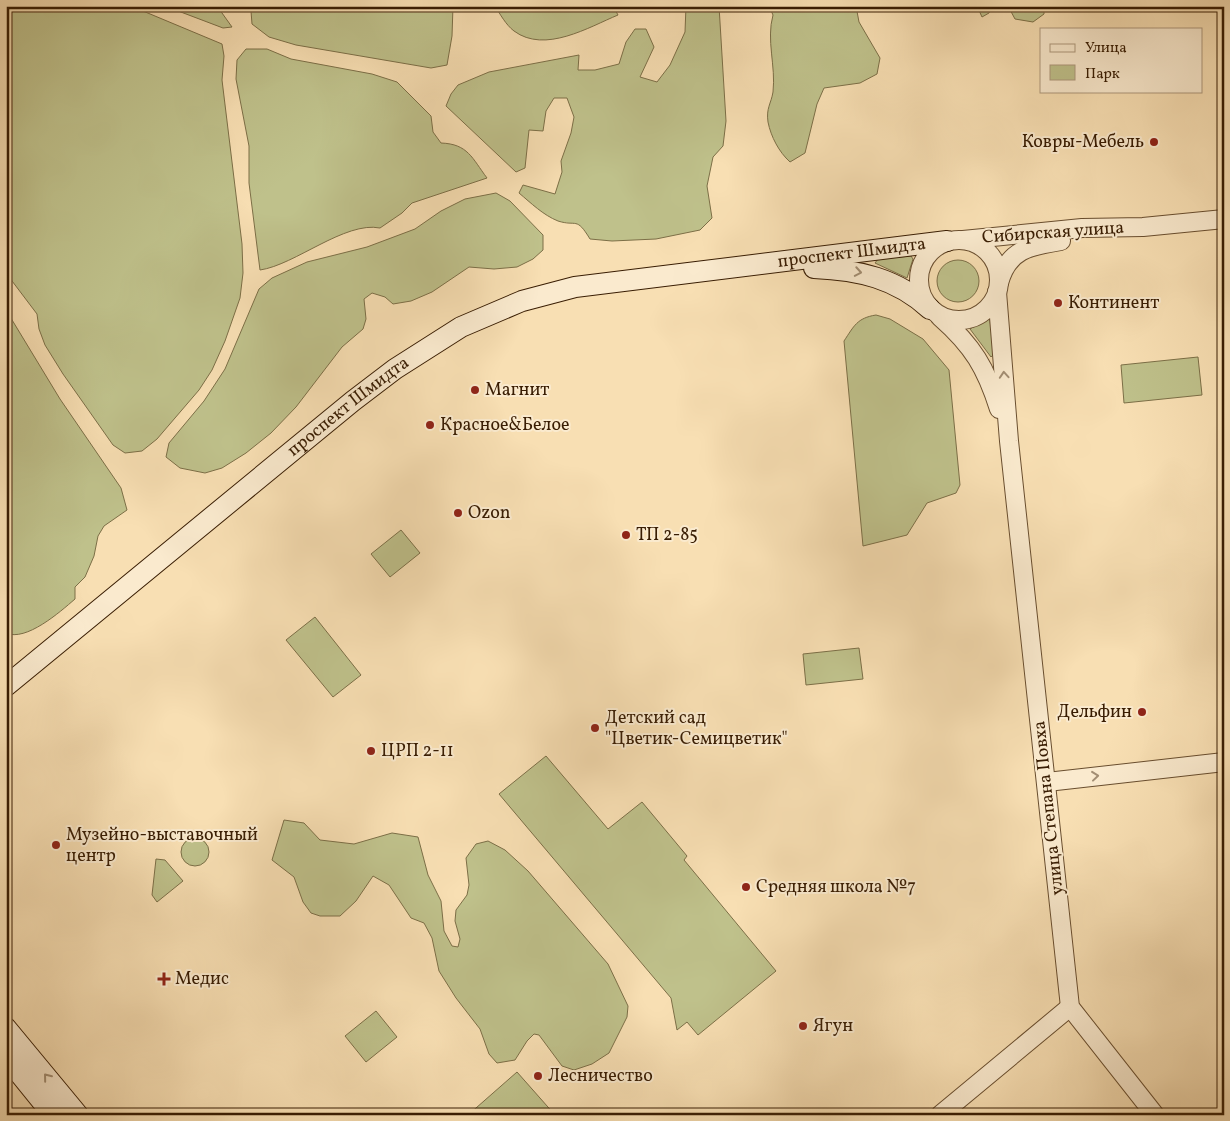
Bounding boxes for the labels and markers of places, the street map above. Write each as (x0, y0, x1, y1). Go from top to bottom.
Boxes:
place label: Ковры-Мебель (1022, 130, 1144, 155)
marker: Ковры-Мебель (1148, 136, 1160, 148)
place label: Континент (1068, 291, 1159, 316)
marker: Континент (1052, 297, 1064, 309)
place label: Магнит (485, 378, 549, 403)
marker: Магнит (469, 384, 481, 396)
place label: Красное&Белое (440, 413, 570, 438)
marker: Красное&Белое (424, 419, 436, 431)
place label: Ozon (468, 501, 511, 526)
marker: Ozon (452, 507, 464, 519)
place label: ТП 2-85 (636, 523, 698, 548)
marker: ТП 2-85 (620, 529, 632, 541)
place label: Дельфин (1057, 700, 1132, 725)
place label: Детский сад "Цветик-Семицветик" (605, 706, 788, 752)
marker: Дельфин (1136, 706, 1148, 718)
marker: Детский сад "Цветик-Семицветик" (589, 722, 601, 734)
place label: ЦРП 2-11 (381, 739, 454, 764)
marker: ЦРП 2-11 (365, 745, 377, 757)
place label: Музейно-выставочный центр (66, 823, 258, 869)
marker: Музейно-выставочный центр (50, 839, 62, 851)
place label: Средняя школа №7 (756, 875, 916, 900)
marker: Средняя школа №7 (740, 881, 752, 893)
place label: Медис (175, 967, 229, 992)
marker: Медис (157, 972, 171, 986)
place label: Ягун (813, 1014, 853, 1039)
marker: Ягун (797, 1020, 809, 1032)
place label: Лесничество (548, 1064, 653, 1089)
marker: Лесничество (532, 1070, 544, 1082)

